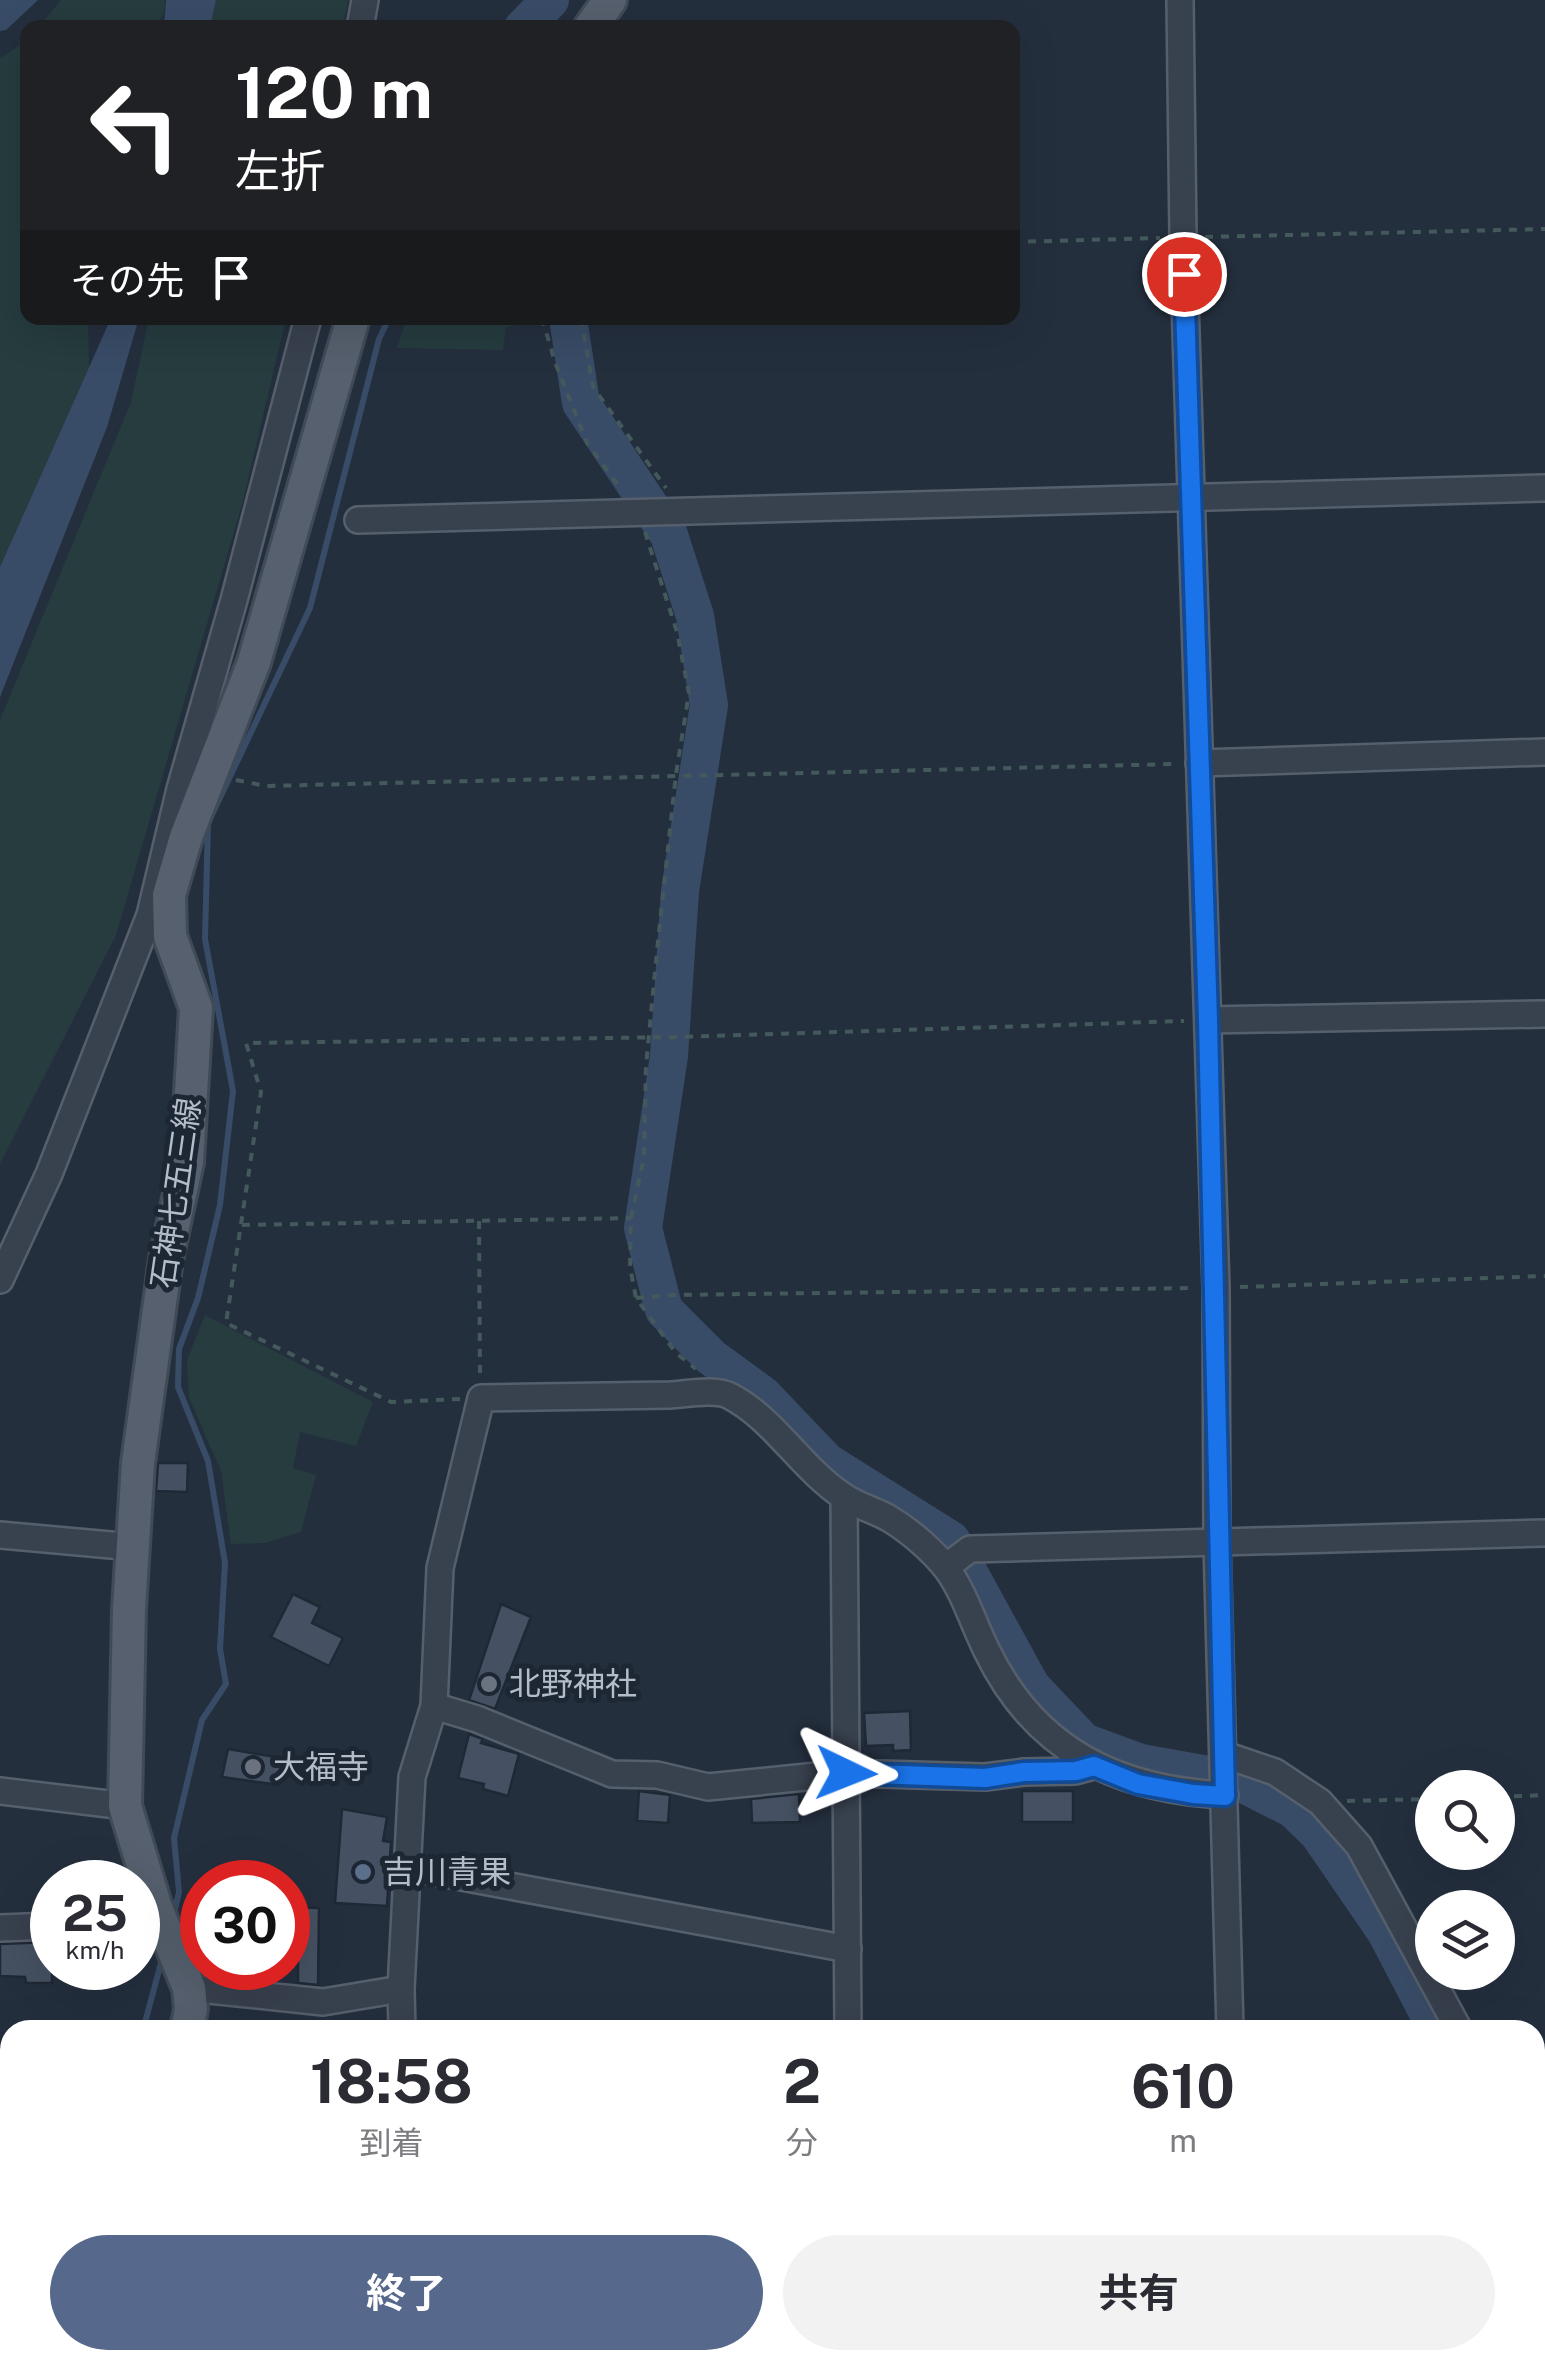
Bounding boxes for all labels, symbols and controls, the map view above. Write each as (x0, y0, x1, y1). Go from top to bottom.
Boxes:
text: 120 m (235, 51, 433, 134)
icon: left (70, 60, 200, 190)
text: 左折 (235, 144, 325, 197)
pin (1142, 232, 1227, 317)
icon: arrive (1157, 247, 1212, 302)
icon: arrive (204, 250, 259, 305)
text: その先 (70, 258, 184, 303)
street label: 石神七五三線 (144, 1095, 207, 1291)
place label: 北野神社 (509, 1665, 637, 1702)
marker: 北野神社 (478, 1673, 500, 1695)
position arrow (794, 1721, 898, 1825)
place label: 大福寺 (273, 1748, 369, 1785)
marker: 大福寺 (242, 1756, 264, 1778)
map controls (1415, 1770, 1515, 1990)
button: search (1415, 1770, 1515, 1870)
place label: 吉川青果 (383, 1853, 511, 1890)
speed limit sign: 30 (180, 1860, 310, 1990)
marker: 吉川青果 (352, 1861, 374, 1883)
text: 25 (62, 1883, 128, 1942)
button: layers (1415, 1890, 1515, 1990)
text: km/h (66, 1935, 124, 1965)
text: 18:58 (310, 2046, 473, 2117)
text: 2 (783, 2046, 821, 2117)
text: 610 (1131, 2051, 1235, 2122)
text: m (1169, 2122, 1197, 2159)
text: 到着 (359, 2124, 423, 2161)
text: 分 (786, 2124, 818, 2161)
button: 終了 (50, 2235, 763, 2350)
button: 共有 (783, 2235, 1495, 2350)

